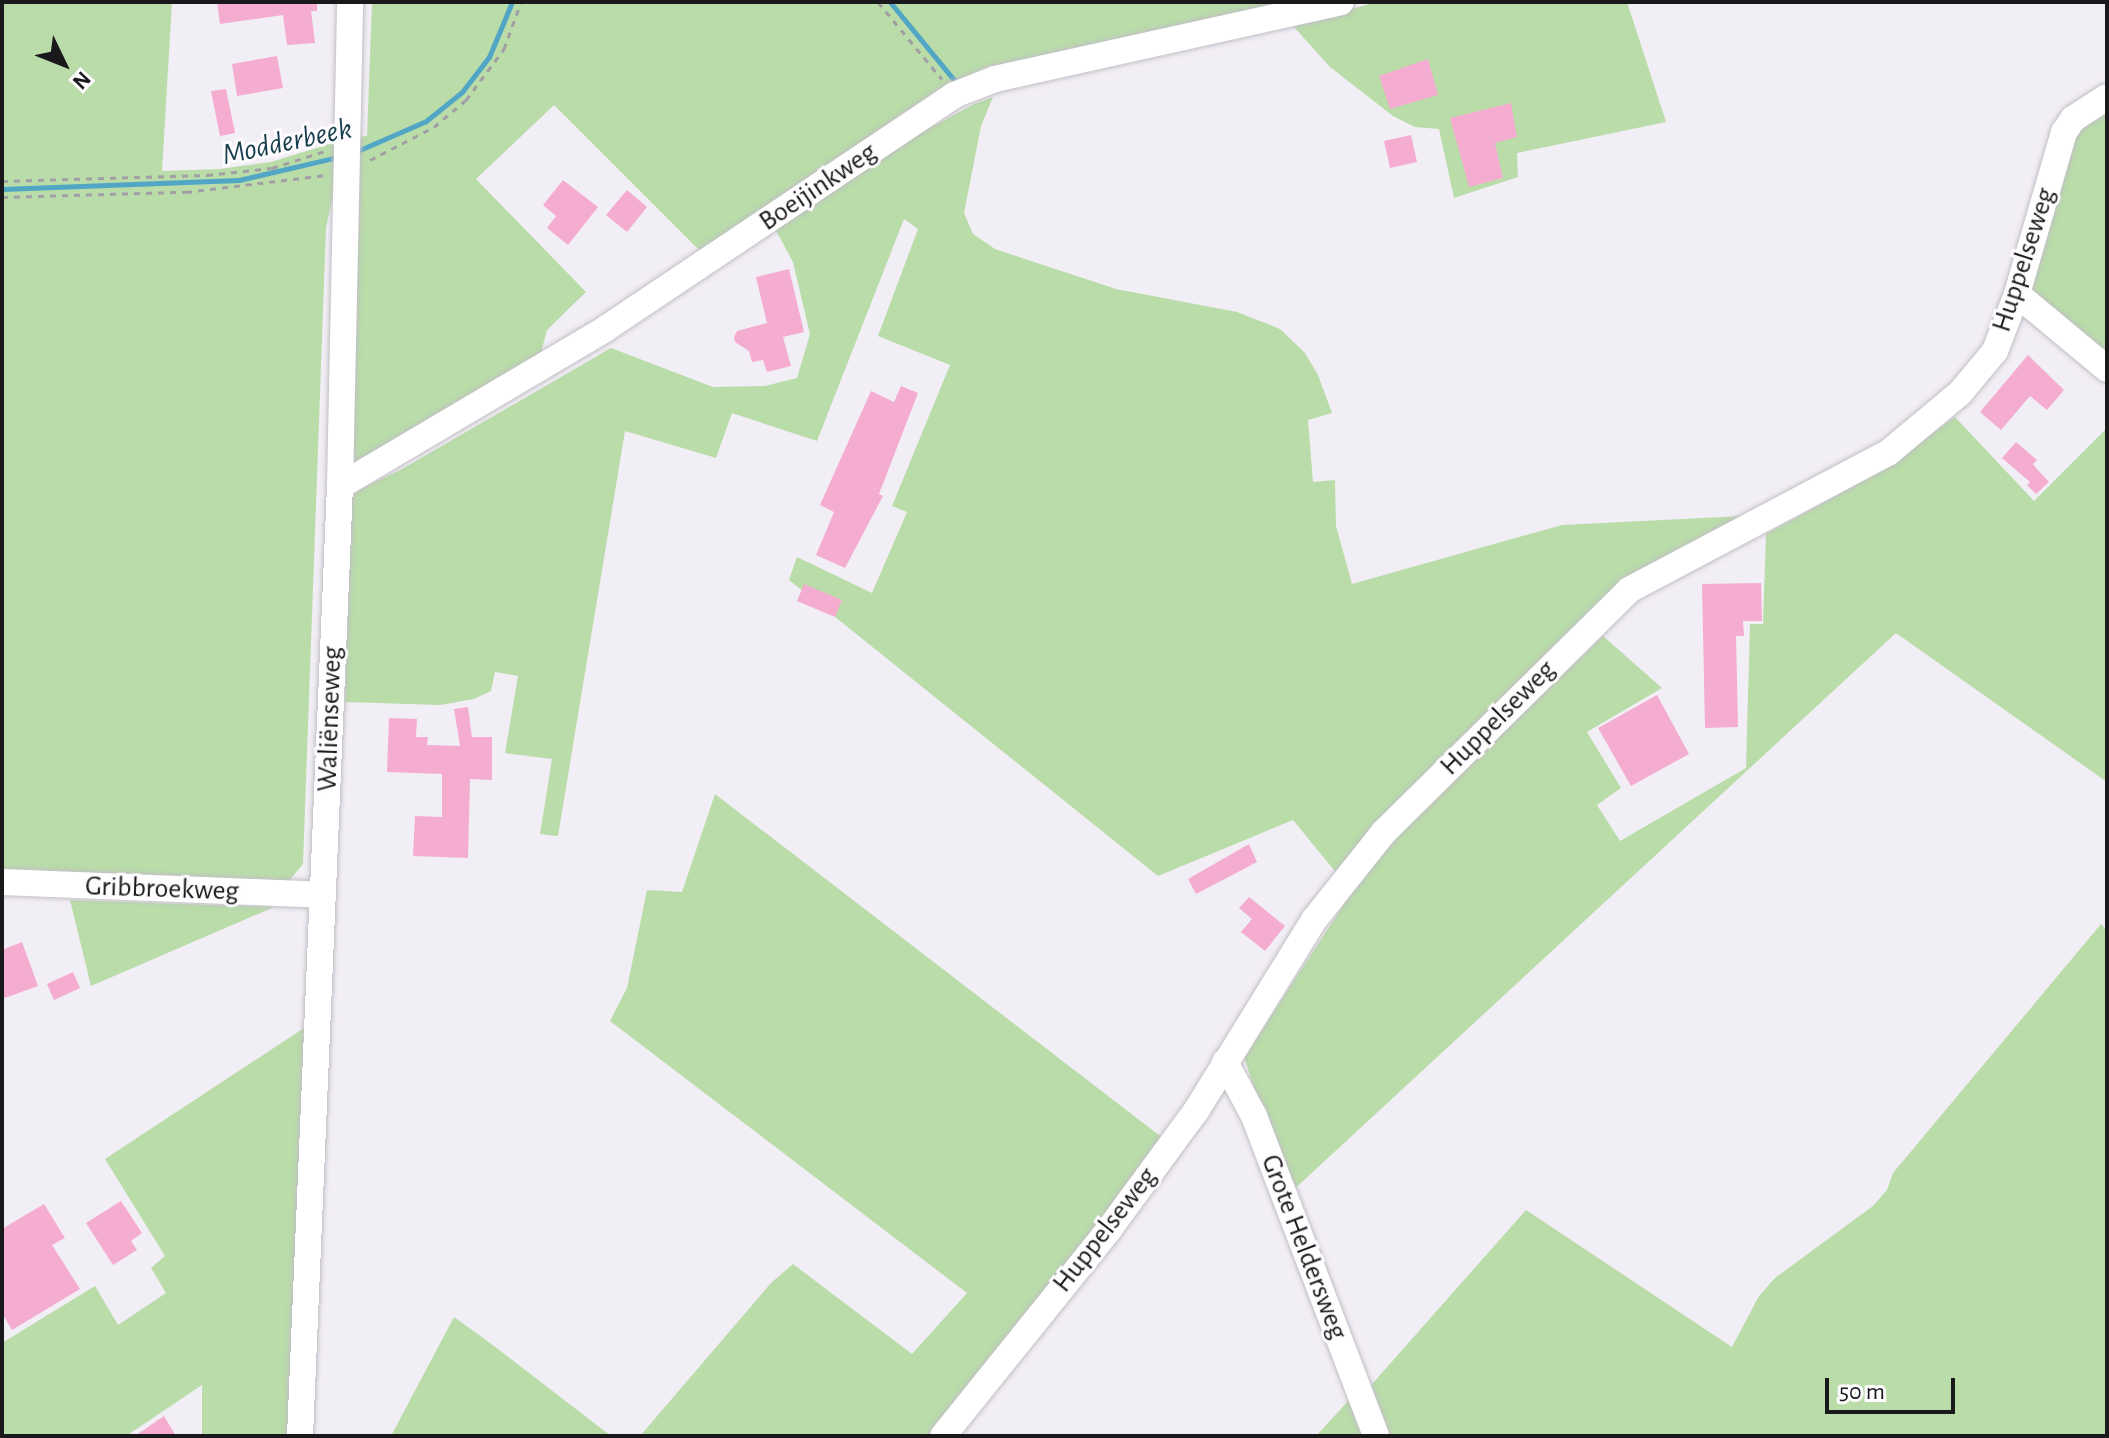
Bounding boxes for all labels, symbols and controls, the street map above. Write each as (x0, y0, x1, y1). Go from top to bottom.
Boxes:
north arrow (24, 24, 104, 104)
text: N (68, 67, 95, 93)
water label: Modderbeek (219, 111, 355, 173)
street label: Boeijinkweg (753, 136, 883, 238)
street label: Huppelseweg (1985, 184, 2063, 336)
street label: Waliënseweg (311, 646, 349, 792)
street label: Huppelseweg (1433, 653, 1563, 783)
street label: Gribbroekweg (85, 870, 239, 908)
street label: Grote Heldersweg (1253, 1150, 1355, 1344)
street label: Huppelseweg (1046, 1161, 1164, 1299)
scale bar (1829, 1362, 1959, 1412)
text: 50 m (1839, 1380, 1885, 1404)

